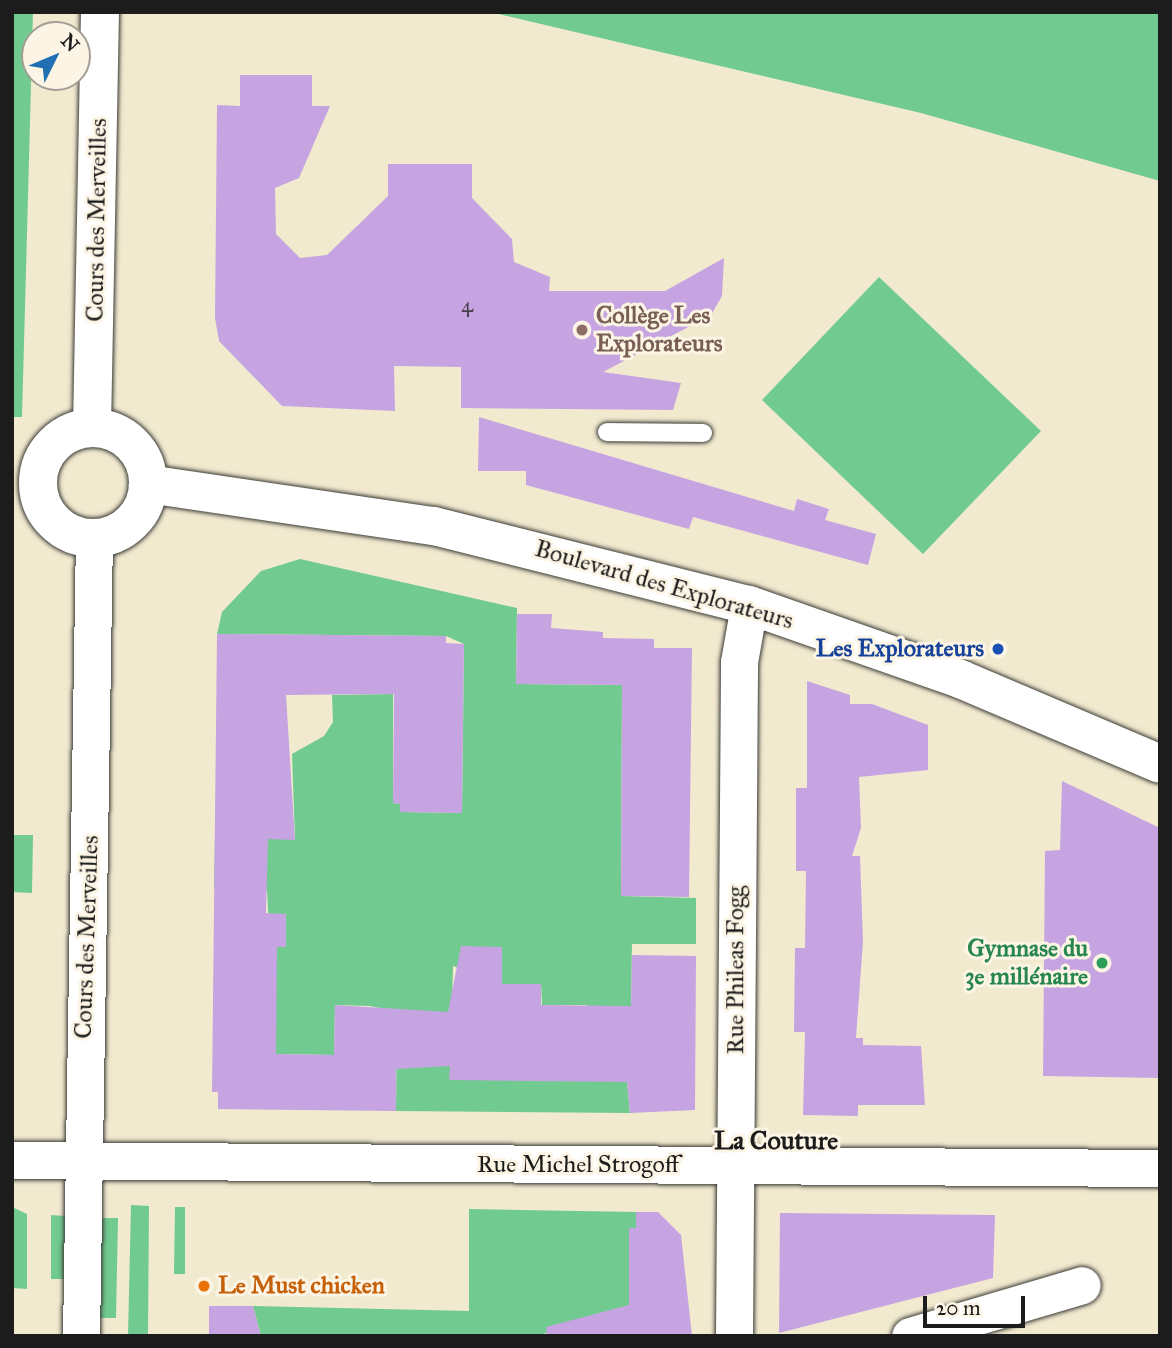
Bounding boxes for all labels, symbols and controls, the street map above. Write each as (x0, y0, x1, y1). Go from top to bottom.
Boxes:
north arrow (21, 21, 91, 91)
text: N (56, 29, 84, 56)
street label: Cours des Merveilles (81, 118, 113, 322)
house number: 4 (461, 292, 473, 318)
place label: Collège Les Explorateurs (596, 302, 722, 358)
marker: Collège Les Explorateurs (574, 322, 590, 338)
street label: Boulevard des Explorateurs (532, 534, 796, 636)
place label: Les Explorateurs (816, 635, 984, 663)
marker: Les Explorateurs (990, 641, 1006, 657)
street label: Cours des Merveilles (69, 835, 105, 1039)
street label: Rue Phileas Fogg (722, 886, 750, 1054)
place label: Gymnase du 3e millénaire (965, 935, 1088, 991)
marker: Gymnase du 3e millénaire (1094, 955, 1110, 971)
district label: La Couture (714, 1125, 838, 1157)
street label: Rue Michel Strogoff (477, 1151, 679, 1179)
place label: Le Must chicken (218, 1272, 385, 1300)
marker: Le Must chicken (196, 1278, 212, 1294)
scale bar (927, 1282, 1028, 1326)
text: 20 m (936, 1295, 981, 1321)

